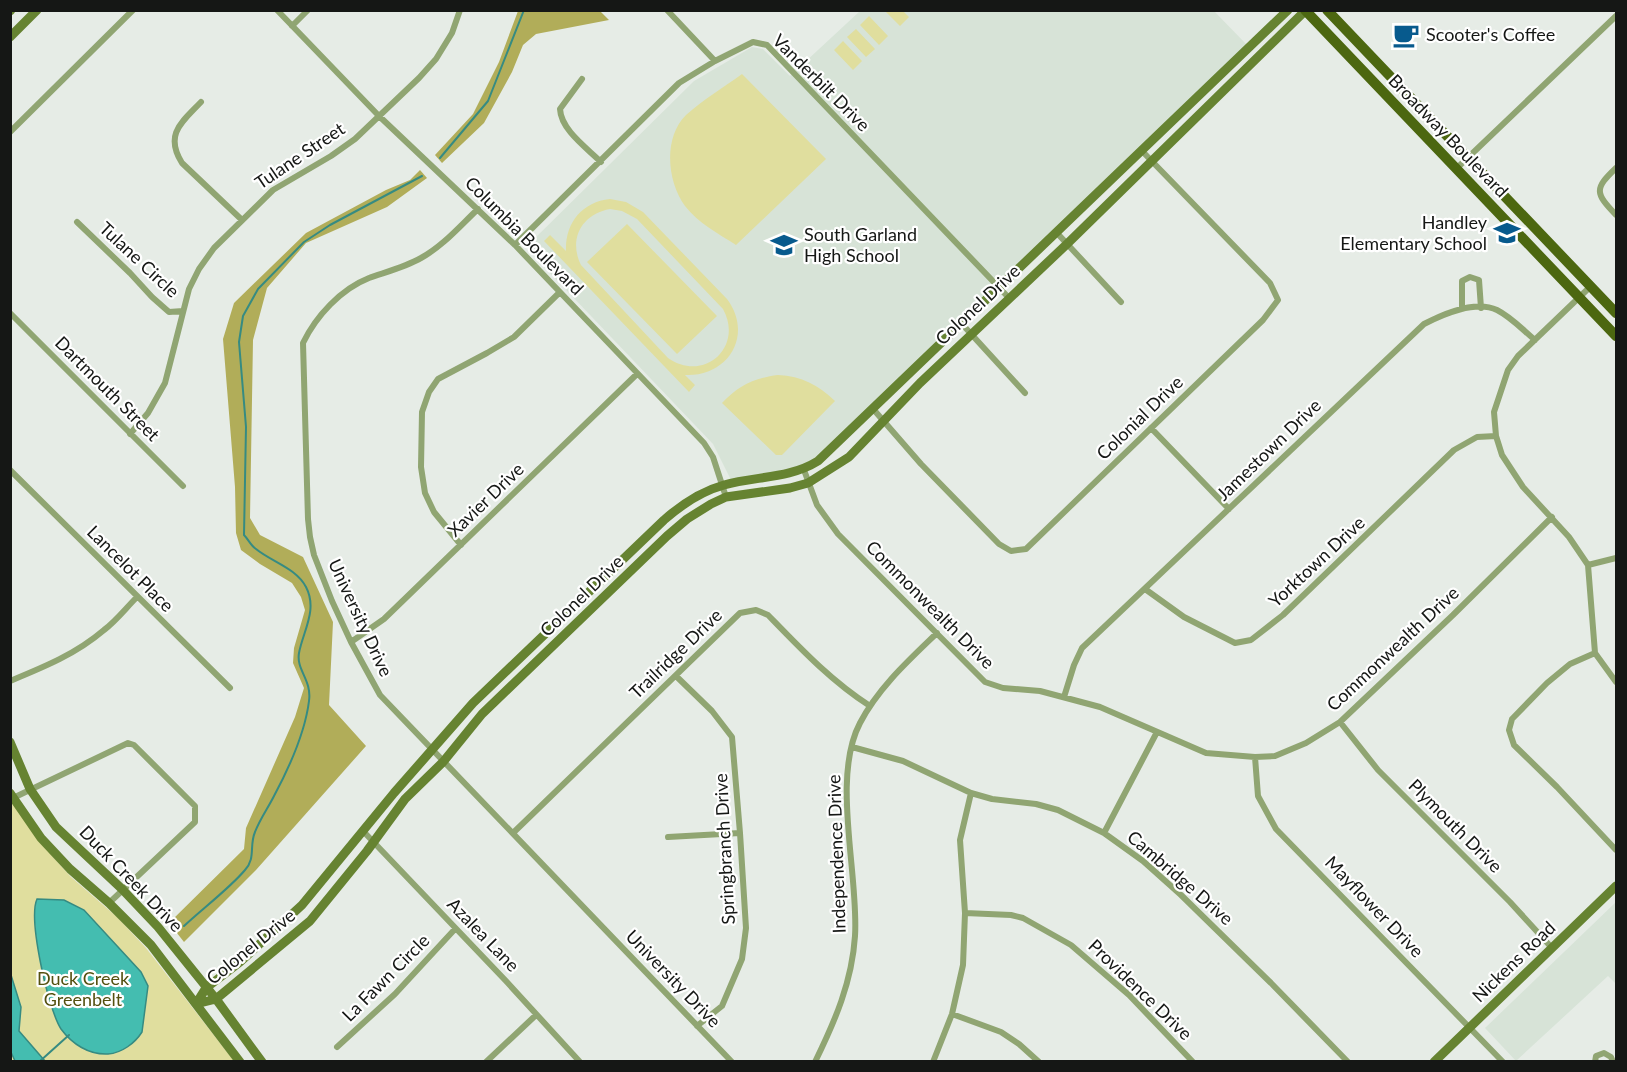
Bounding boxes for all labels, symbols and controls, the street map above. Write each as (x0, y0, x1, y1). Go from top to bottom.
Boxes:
cafe icon: Scooter's Coffee (1391, 20, 1421, 50)
place label: Scooter's Coffee (1426, 23, 1555, 45)
street label: Vanderbilt Drive (768, 29, 875, 136)
street label: Broadway Boulevard (1384, 69, 1513, 201)
street label: Tulane Street (250, 117, 349, 193)
street label: Columbia Boulevard (461, 171, 589, 299)
place label: Handley Elementary School (1340, 211, 1488, 254)
street label: Tulane Circle (95, 217, 184, 302)
school or university icon: Handley Elementary School (1492, 218, 1522, 248)
place label: South Garland High School (804, 223, 917, 266)
school or university icon: South Garland High School (769, 230, 799, 260)
street label: Colonel Drive (930, 259, 1024, 349)
street label: Dartmouth Street (51, 331, 165, 446)
street label: Colonial Drive (1092, 371, 1187, 464)
street label: Jamestown Drive (1212, 394, 1325, 505)
street label: Xavier Drive (443, 458, 528, 541)
street label: Yorktown Drive (1264, 511, 1369, 611)
street label: Lancelot Place (83, 520, 179, 616)
street label: Commonwealth Drive (862, 535, 1000, 673)
street label: Colonel Drive (535, 550, 628, 641)
street label: University Drive (324, 555, 398, 680)
street label: Commonwealth Drive (1322, 581, 1463, 715)
street label: Trailridge Drive (625, 604, 726, 703)
street label: Springbranch Drive (709, 773, 739, 925)
street label: Independence Drive (822, 774, 850, 934)
street label: Plymouth Drive (1404, 774, 1507, 877)
street label: Duck Creek Drive (75, 820, 188, 936)
street label: Cambridge Drive (1123, 825, 1238, 929)
street label: Mayflower Drive (1321, 851, 1429, 962)
street label: Azalea Lane (443, 893, 524, 976)
street label: Colonel Drive (202, 904, 299, 989)
street label: Nickens Road (1467, 916, 1559, 1006)
street label: University Drive (622, 925, 726, 1032)
street label: La Fawn Circle (337, 929, 433, 1025)
street label: Providence Drive (1084, 934, 1197, 1044)
park label: Duck Creek Greenbelt (37, 967, 130, 1010)

